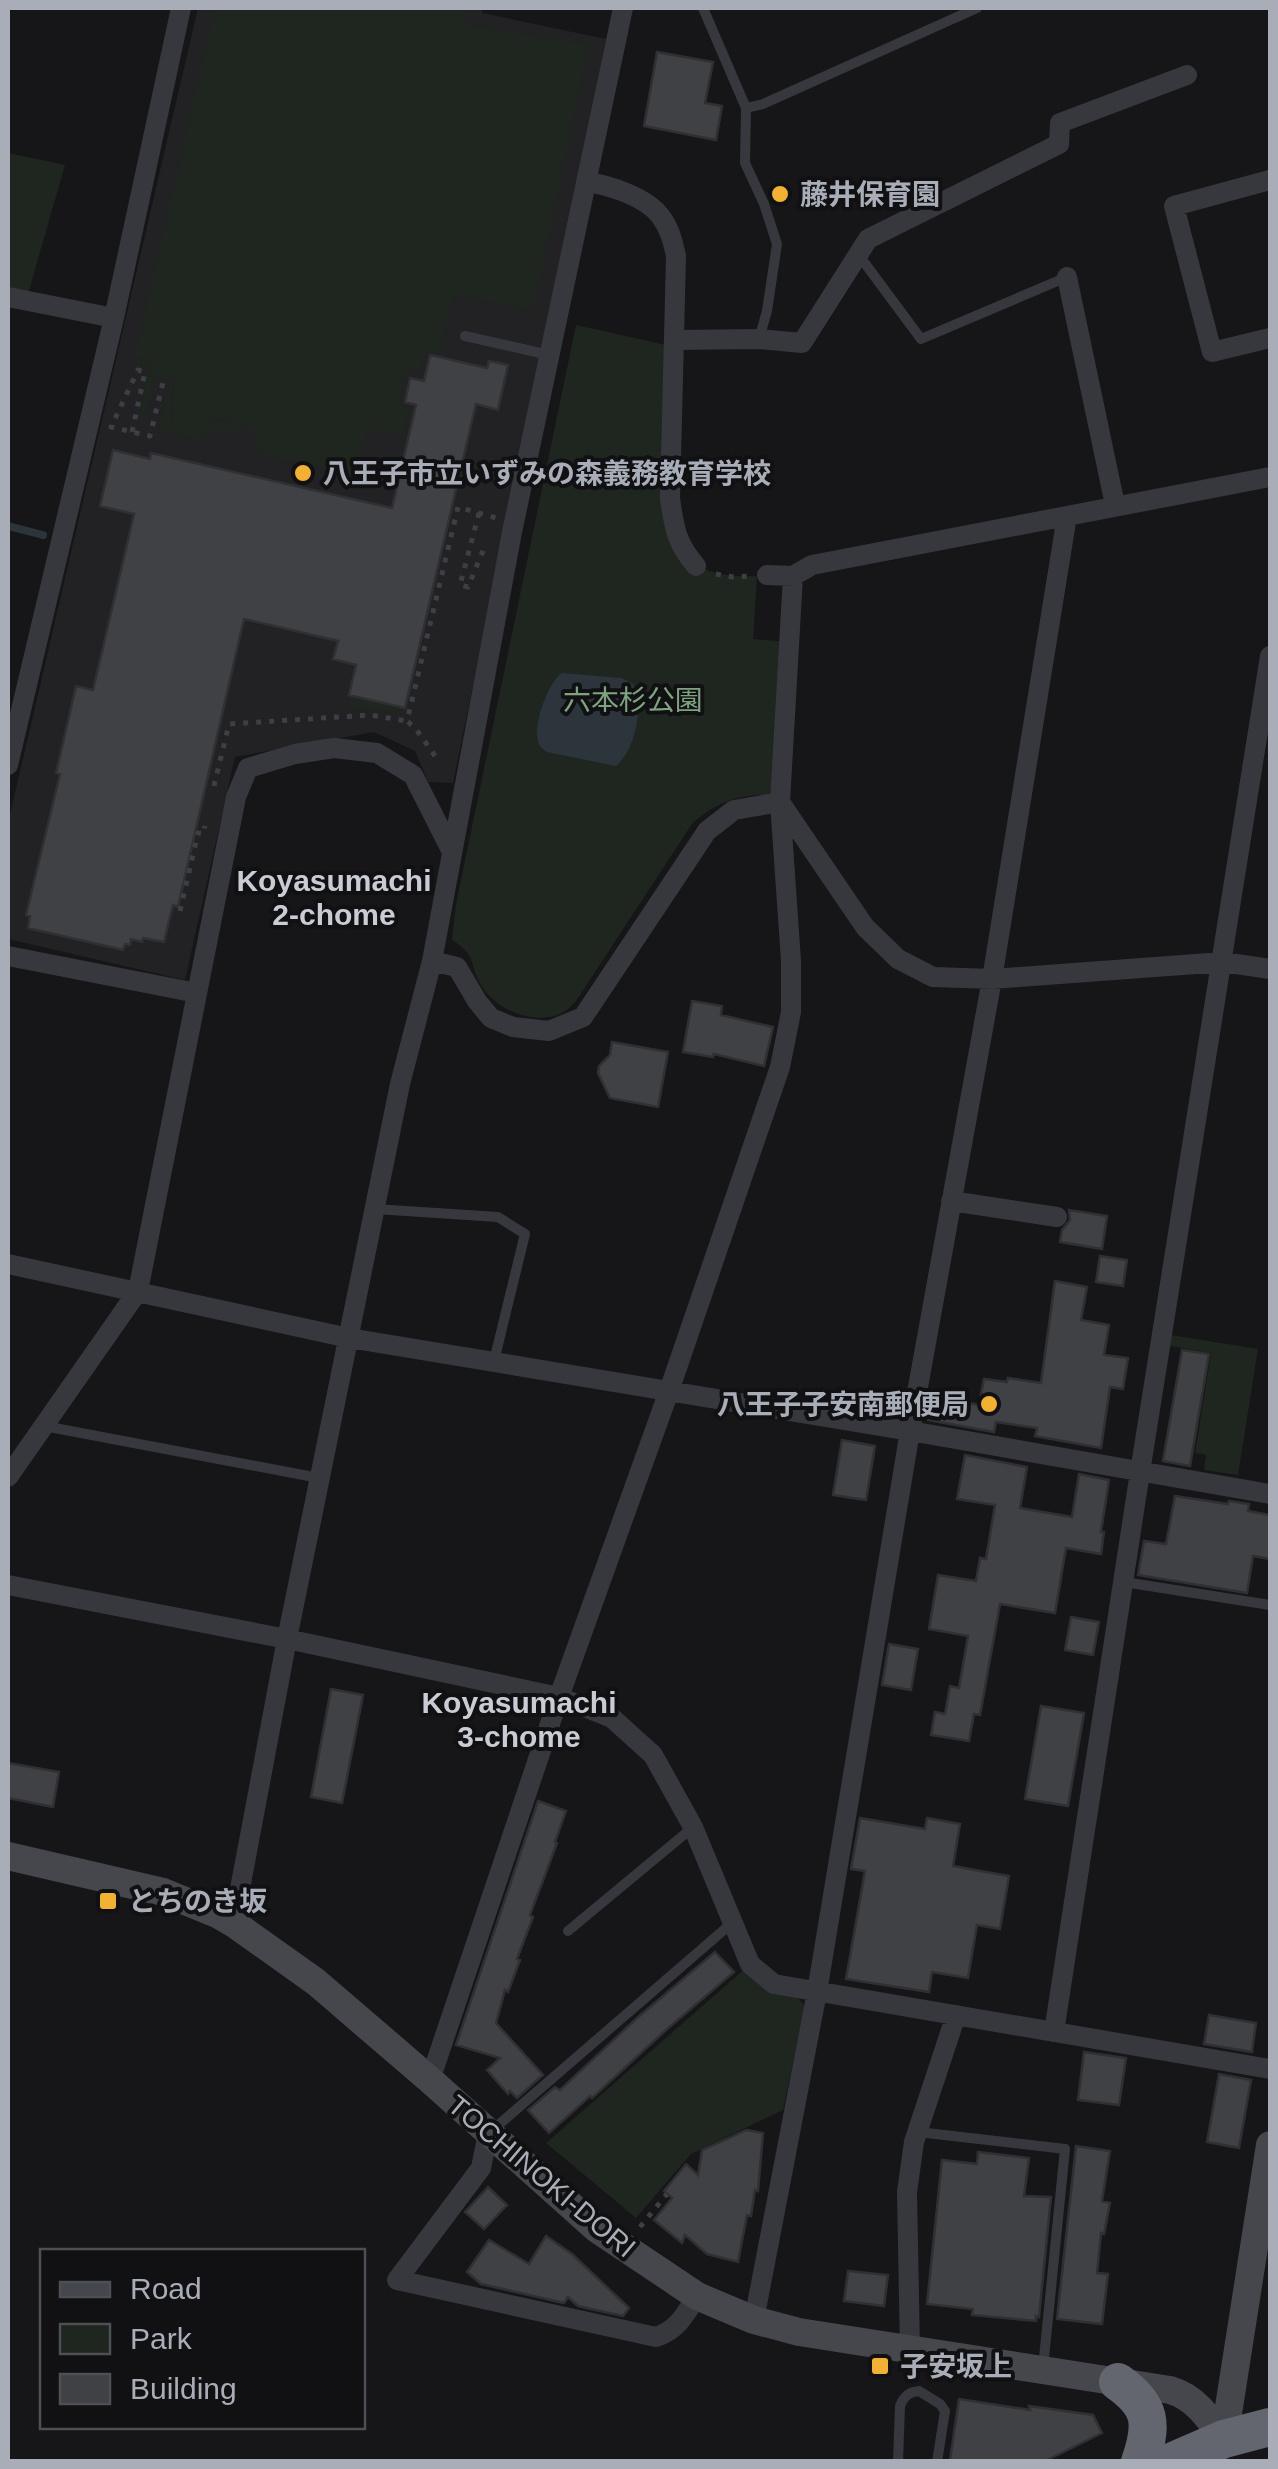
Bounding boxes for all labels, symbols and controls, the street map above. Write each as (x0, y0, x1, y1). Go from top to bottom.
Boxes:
place label: 藤井保育園 (800, 179, 940, 210)
marker: 藤井保育園 (769, 183, 791, 205)
place label: 八王子市立いずみの森義務教育学校 (323, 458, 771, 489)
marker: 八王子市立いずみの森義務教育学校 (292, 462, 314, 484)
park label: 六本杉公園 (563, 685, 703, 716)
district label: Koyasumachi 2-chome (236, 864, 432, 931)
place label: 八王子子安南郵便局 (717, 1389, 969, 1420)
marker: 八王子子安南郵便局 (978, 1393, 1000, 1415)
district label: Koyasumachi 3-chome (421, 1686, 617, 1753)
place label: とちのき坂 (128, 1886, 267, 1917)
marker: とちのき坂 (97, 1890, 119, 1912)
street label: TOCHINOKI-DORI (442, 2089, 641, 2264)
legend (40, 2249, 365, 2429)
text: Road (130, 2272, 202, 2305)
text: Park (130, 2322, 193, 2355)
place label: 子安坂上 (900, 2351, 1012, 2382)
marker: 子安坂上 (869, 2355, 891, 2377)
text: Building (130, 2372, 237, 2405)

